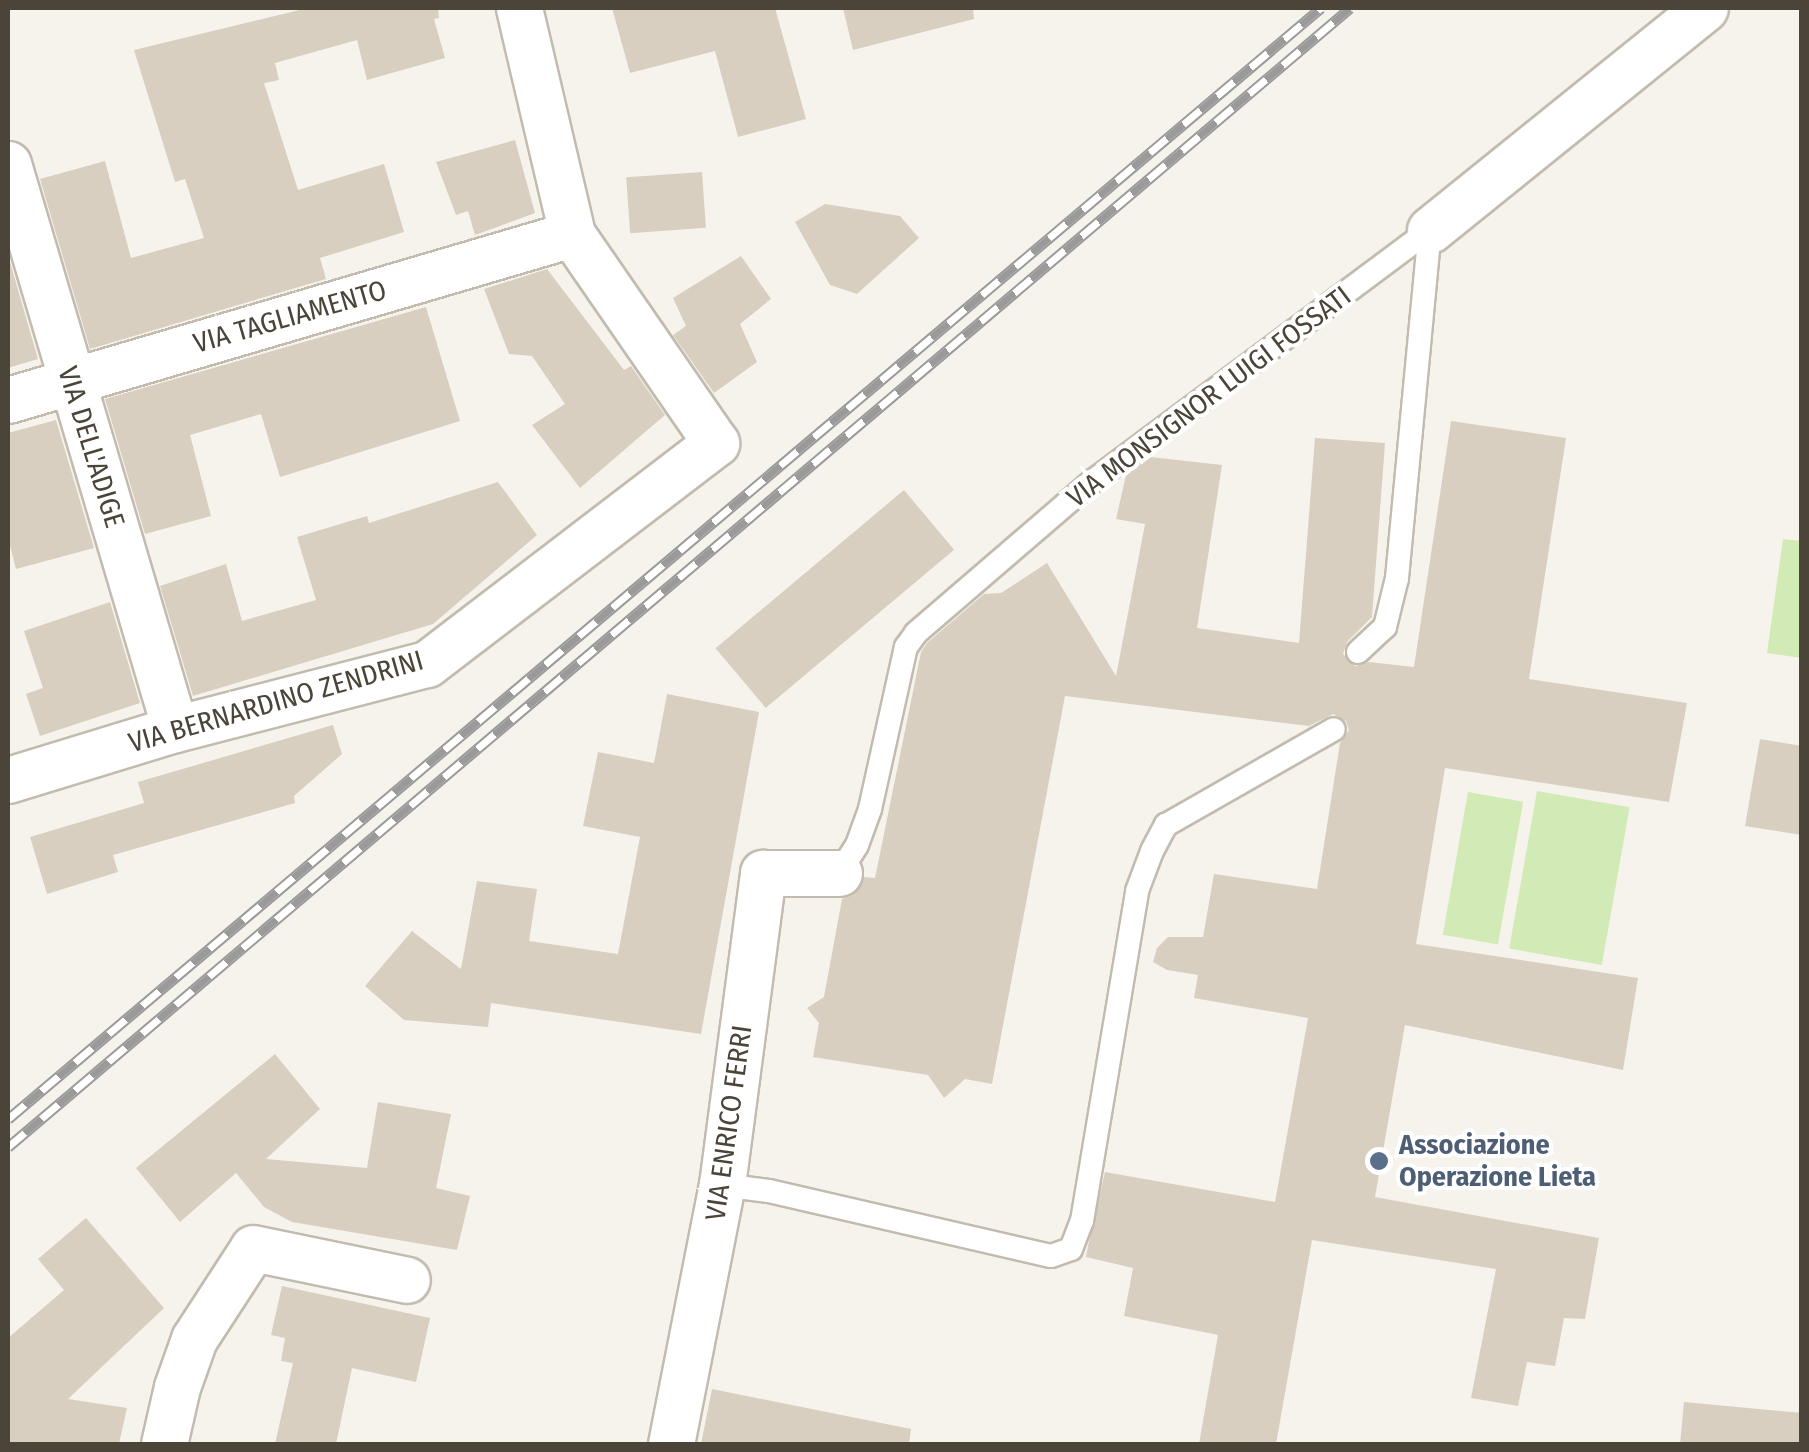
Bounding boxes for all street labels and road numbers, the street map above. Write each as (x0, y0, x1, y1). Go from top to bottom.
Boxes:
street label: VIA TAGLIAMENTO (190, 273, 390, 361)
street label: VIA MONSIGNOR LUIGI FOSSATI (1060, 279, 1358, 515)
street label: VIA DELL'ADIGE (51, 362, 131, 532)
street label: VIA BERNARDINO ZENDRINI (125, 644, 427, 760)
street label: VIA ENRICO FERRI (699, 1023, 759, 1223)

